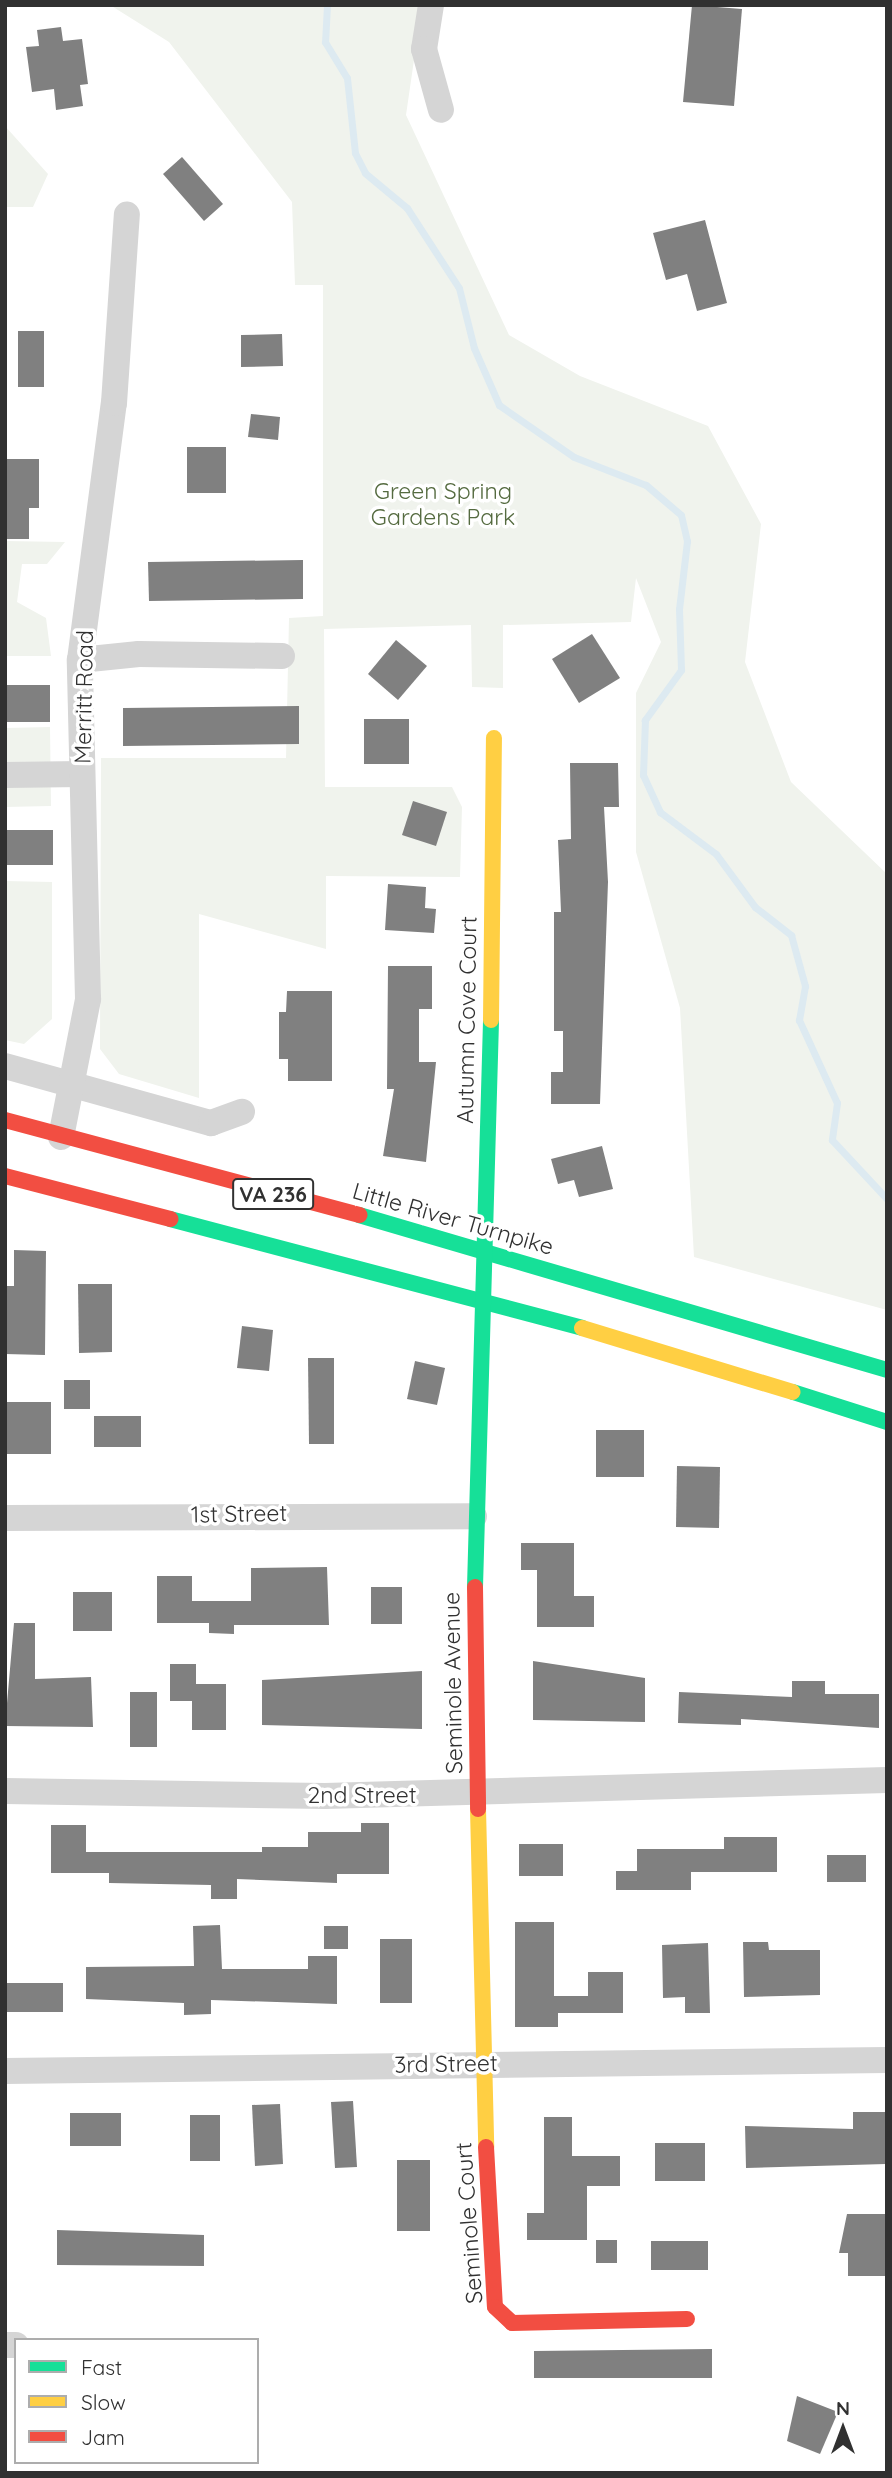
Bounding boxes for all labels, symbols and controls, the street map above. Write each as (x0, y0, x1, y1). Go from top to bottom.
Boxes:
park label: Green Spring Gardens Park (371, 477, 515, 531)
street label: Merritt Road (69, 630, 99, 764)
street label: Autumn Cove Court (451, 916, 483, 1124)
road number: VA 236 (231, 1176, 315, 1212)
street label: Little River Turnpike (349, 1177, 557, 1261)
street label: 1st Street (191, 1499, 287, 1529)
street label: Seminole Avenue (438, 1592, 468, 1774)
street label: 2nd Street (307, 1781, 417, 1809)
street label: 3rd Street (394, 2049, 498, 2079)
street label: Seminole Court (450, 2141, 488, 2305)
legend (14, 2338, 259, 2464)
text: Fast (81, 2354, 122, 2380)
text: Slow (81, 2389, 126, 2415)
north arrow (808, 2394, 878, 2464)
text: N (836, 2396, 850, 2420)
text: Jam (81, 2424, 125, 2450)

